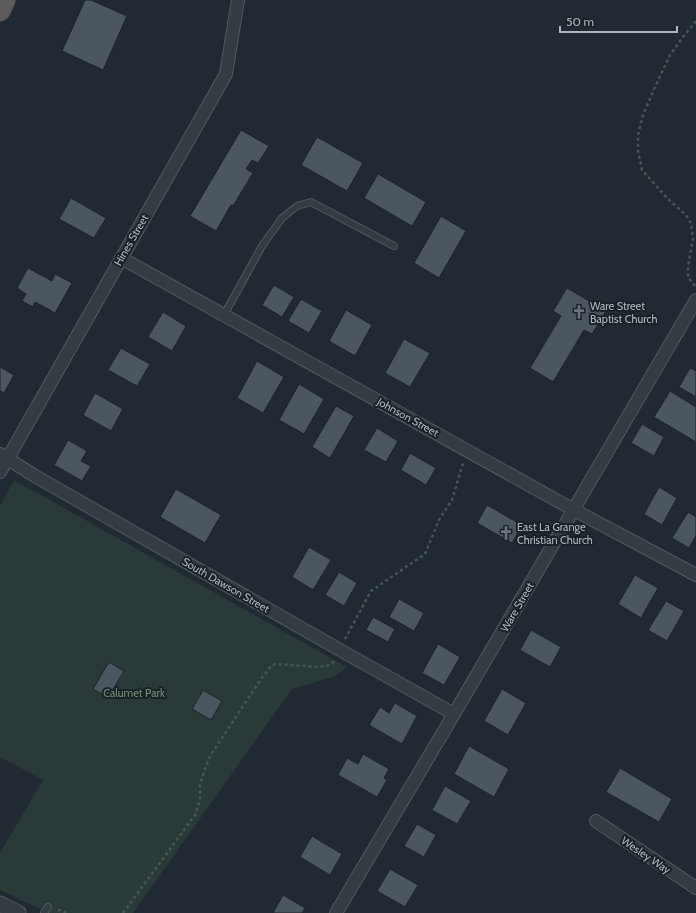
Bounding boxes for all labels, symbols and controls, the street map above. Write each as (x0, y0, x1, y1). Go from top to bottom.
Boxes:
scale bar (560, 8, 677, 34)
text: 50 m (566, 14, 594, 29)
street label: Hines Street (111, 212, 151, 268)
place label: Ware Street Baptist Church (590, 299, 658, 326)
church icon: Ware Street Baptist Church (571, 304, 587, 320)
street label: Johnson Street (374, 394, 442, 440)
place label: East La Grange Christian Church (517, 520, 593, 547)
church icon: East La Grange Christian Church (498, 525, 514, 541)
street label: South Dawson Street (180, 554, 273, 616)
street label: Ware Street (497, 579, 537, 634)
park label: Calumet Park (103, 686, 165, 700)
street label: Wesley Way (618, 833, 674, 877)

